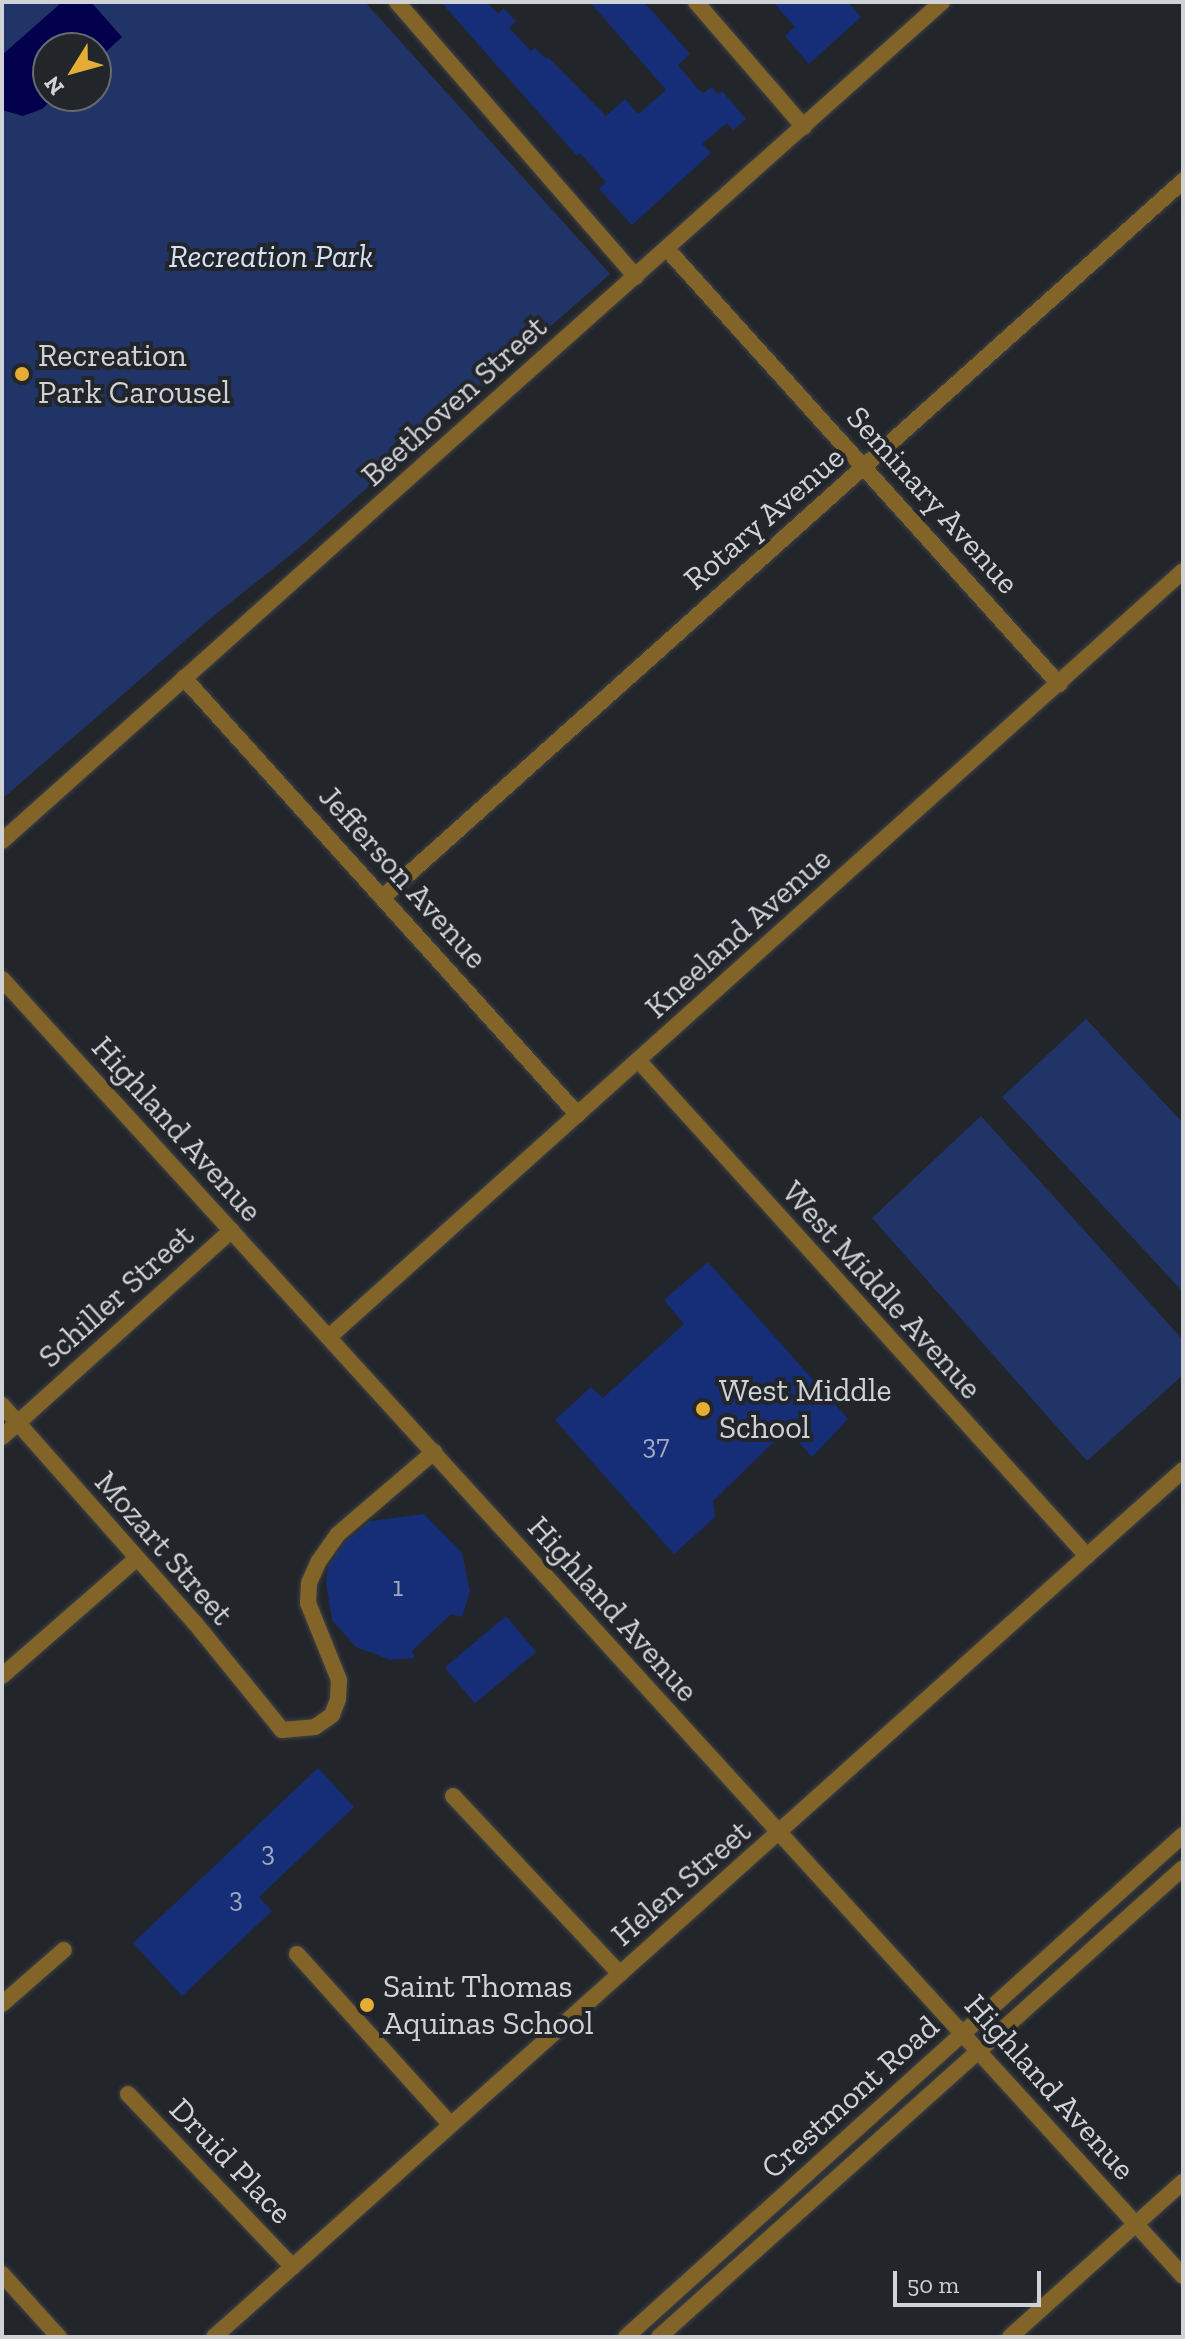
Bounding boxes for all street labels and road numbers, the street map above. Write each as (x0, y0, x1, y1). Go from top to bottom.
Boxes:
street label: Beethoven Street (354, 308, 554, 494)
street label: Seminary Avenue (838, 398, 1028, 602)
street label: Rotary Avenue (675, 437, 853, 599)
street label: Jefferson Avenue (310, 777, 496, 977)
street label: Kneeland Avenue (637, 839, 839, 1027)
street label: Highland Avenue (83, 1028, 271, 1230)
street label: West Middle Avenue (774, 1173, 990, 1407)
street label: Schiller Street (30, 1216, 202, 1376)
street label: Mozart Street (87, 1463, 241, 1633)
street label: Highland Avenue (519, 1508, 707, 1710)
street label: Helen Street (604, 1812, 758, 1954)
street label: Highland Avenue (956, 1986, 1144, 2188)
street label: Crestmont Road (753, 2007, 947, 2187)
street label: Druid Place (162, 2090, 300, 2232)

